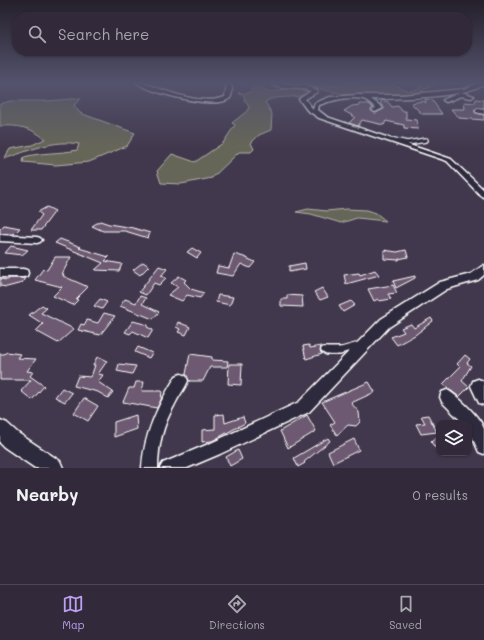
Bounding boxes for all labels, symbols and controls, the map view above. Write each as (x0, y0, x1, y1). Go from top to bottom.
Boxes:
search box (12, 12, 472, 56)
icon: search (26, 23, 48, 45)
text: Search here (58, 24, 149, 44)
map controls (436, 420, 472, 456)
button: layers (436, 420, 472, 456)
text: Nearby (16, 483, 78, 505)
text: 0 results (413, 486, 468, 503)
tab: Map (62, 593, 85, 632)
tab: Directions (209, 593, 265, 632)
tab: Saved (389, 593, 422, 632)

